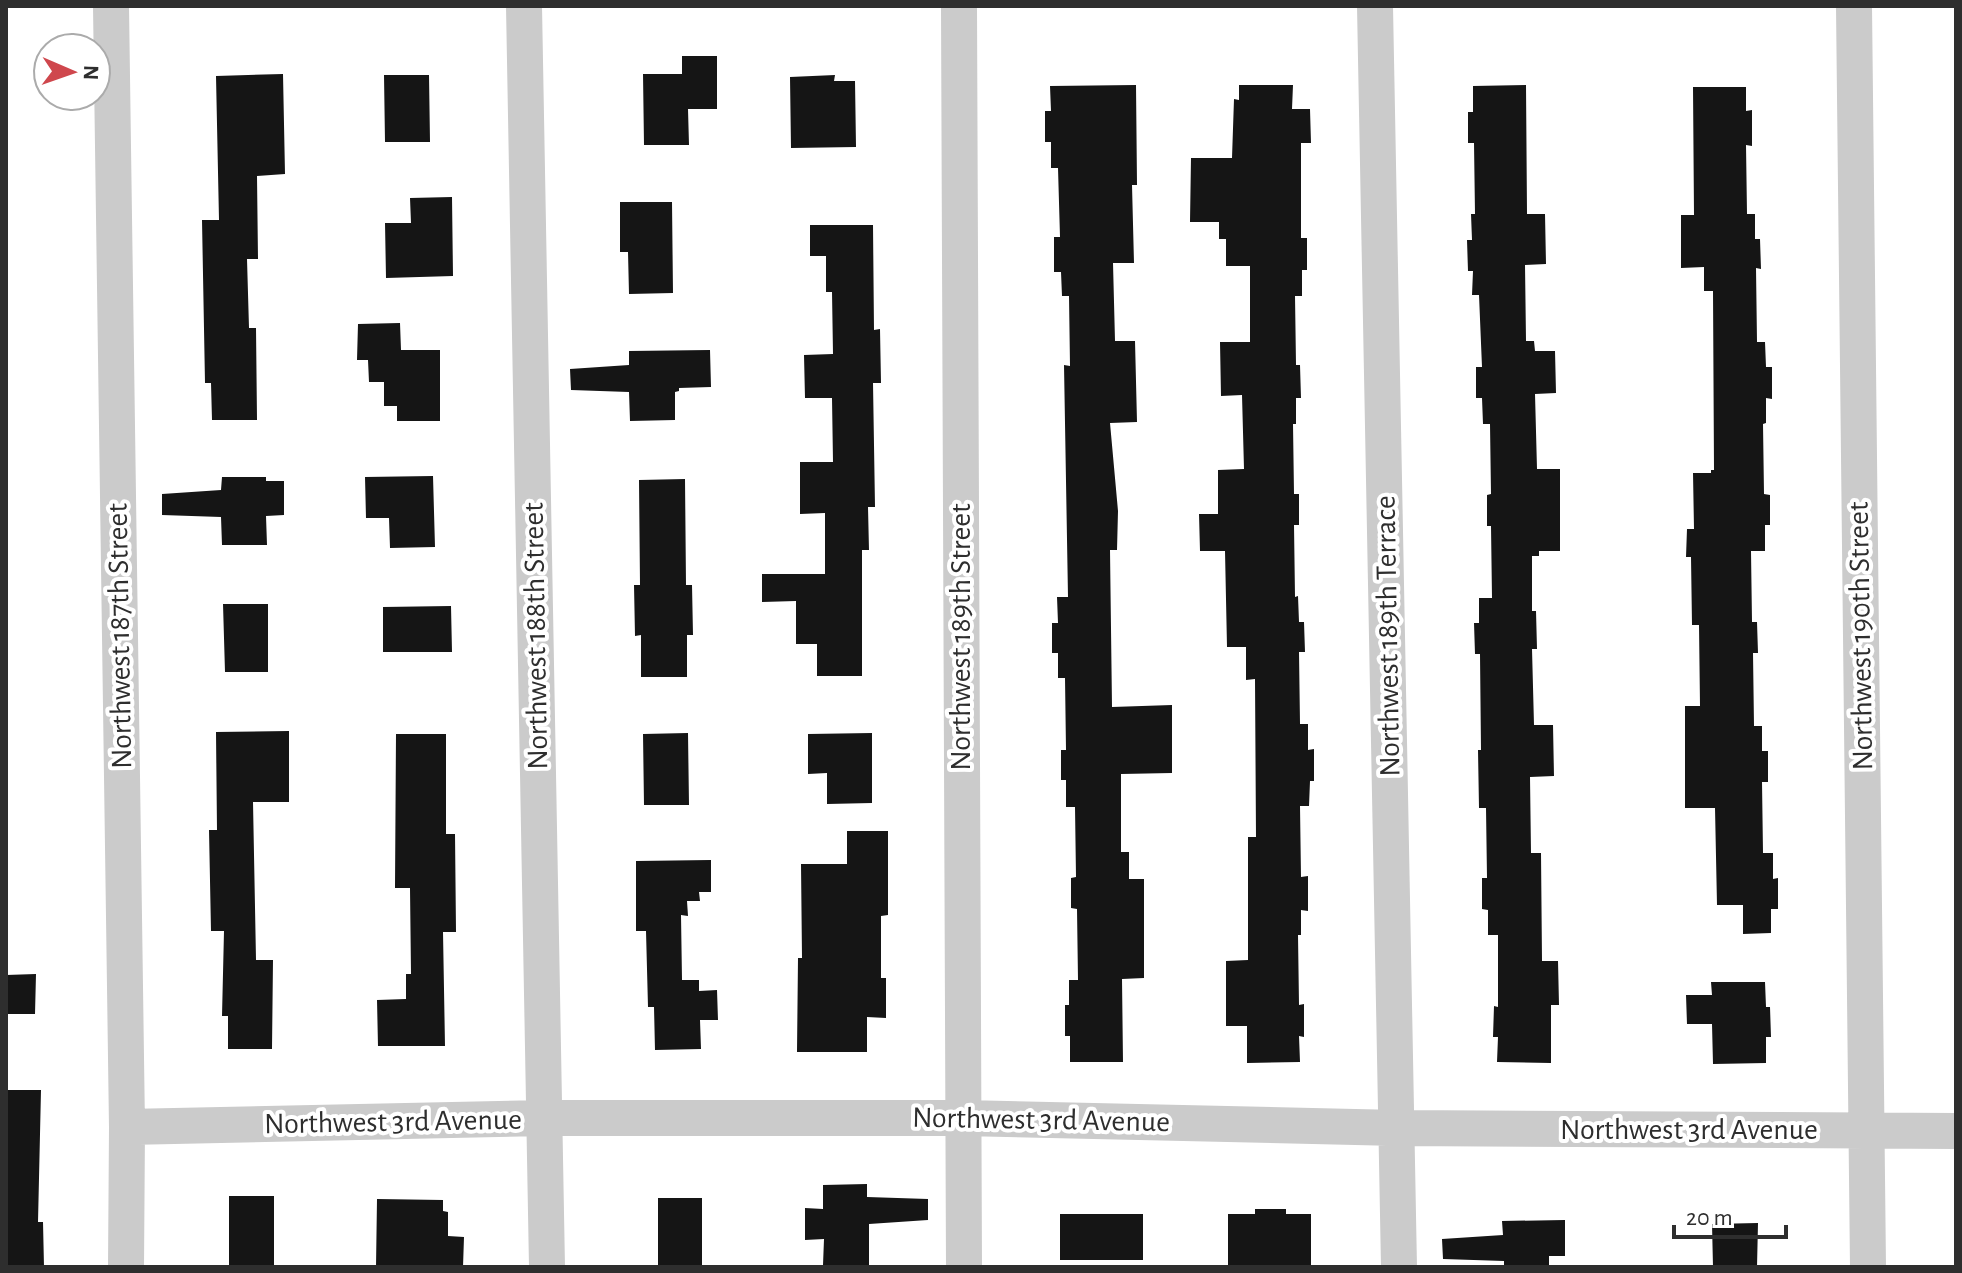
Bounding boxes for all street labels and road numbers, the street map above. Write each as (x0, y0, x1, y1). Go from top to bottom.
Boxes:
street label: Northwest 189th Terrace (1371, 495, 1405, 777)
street label: Northwest 190th Street (1844, 501, 1878, 771)
street label: Northwest 188th Street (519, 502, 553, 770)
street label: Northwest 187th Street (103, 503, 137, 769)
street label: Northwest 189th Street (946, 503, 976, 771)
street label: Northwest 3rd Avenue (912, 1103, 1170, 1137)
street label: Northwest 3rd Avenue (264, 1105, 522, 1139)
street label: Northwest 3rd Avenue (1560, 1115, 1818, 1145)

